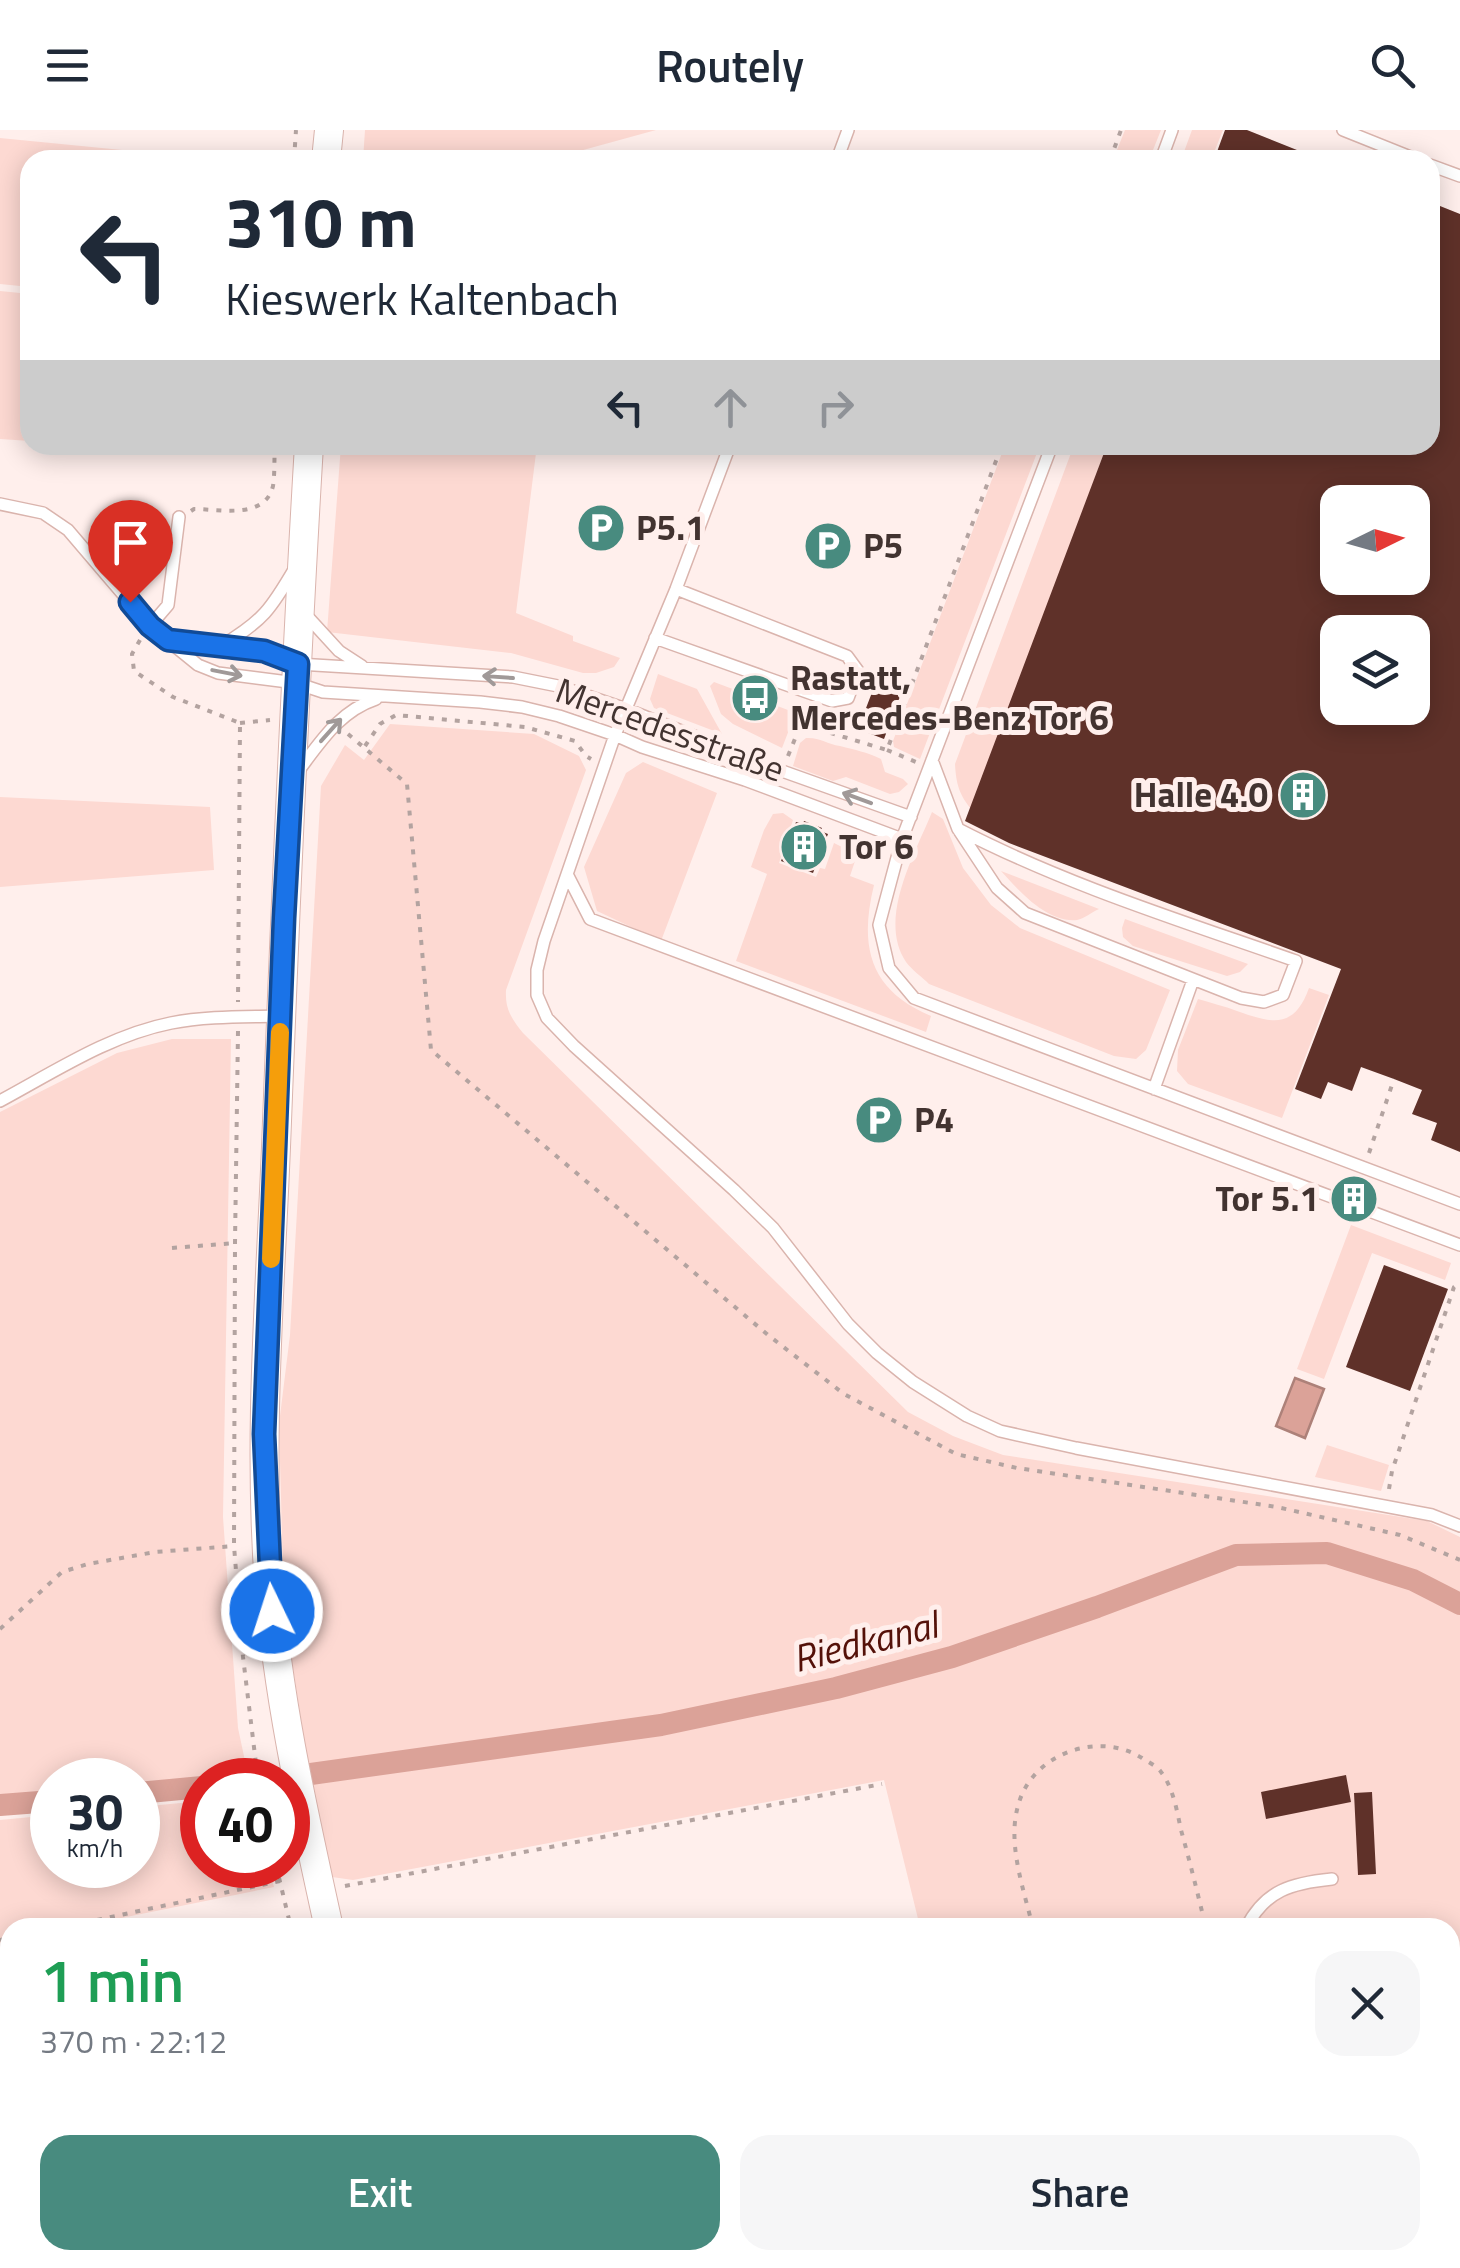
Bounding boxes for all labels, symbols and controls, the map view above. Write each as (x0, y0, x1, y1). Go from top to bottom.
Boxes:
text: Routely (656, 31, 804, 99)
icon: menu (40, 38, 95, 93)
icon: search (1365, 38, 1420, 93)
text: 310 m (225, 168, 417, 274)
icon: left (60, 190, 190, 320)
text: Kieswerk Kaltenbach (225, 264, 619, 332)
icon: left (598, 380, 653, 435)
icon: ahead (703, 380, 758, 435)
icon: right (808, 380, 863, 435)
north arrow (1320, 485, 1430, 595)
map controls (1320, 485, 1430, 725)
pin (88, 500, 173, 603)
place label: P5.1 (636, 500, 705, 554)
parking icon: P5.1 (575, 502, 627, 554)
icon: arrive (103, 515, 158, 570)
place label: P5 (863, 518, 903, 572)
parking icon: P5 (802, 520, 854, 572)
button: layers (1320, 615, 1430, 725)
place label: Rastatt, Mercedes-Benz Tor 6 (790, 650, 1109, 744)
street label: Mercedesstraße (548, 663, 792, 795)
one-way arrow (210, 665, 242, 684)
one-way arrow (483, 667, 515, 686)
bus stop icon: Rastatt, Mercedes-Benz Tor 6 (729, 672, 781, 724)
one-way arrow (320, 718, 343, 743)
place label: Halle 4.0 (1134, 767, 1268, 821)
building icon: Halle 4.0 (1277, 769, 1329, 821)
one-way arrow (842, 788, 873, 806)
place label: Tor 6 (839, 819, 914, 873)
building icon: Tor 6 (778, 821, 830, 873)
place label: P4 (914, 1092, 954, 1146)
parking icon: P4 (853, 1094, 905, 1146)
place label: Tor 5.1 (1216, 1171, 1319, 1225)
building icon: Tor 5.1 (1328, 1173, 1380, 1225)
position arrow (220, 1559, 324, 1663)
water label: Riedkanal (786, 1594, 947, 1687)
speed limit sign: 40 (180, 1758, 310, 1888)
text: 30 (67, 1773, 123, 1849)
text: km/h (67, 1829, 123, 1867)
text: 1 min (40, 1934, 184, 2025)
button: close (1315, 1951, 1420, 2056)
text: 370 m · 22:12 (40, 2017, 227, 2065)
button: Exit (40, 2135, 720, 2250)
button: Share (740, 2135, 1420, 2250)

